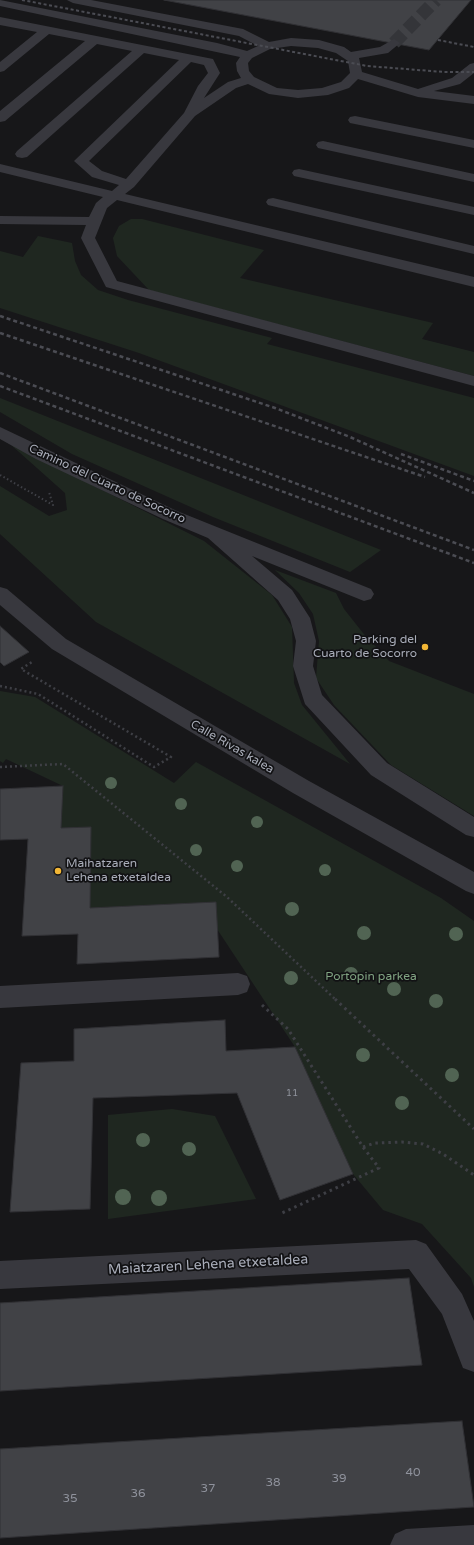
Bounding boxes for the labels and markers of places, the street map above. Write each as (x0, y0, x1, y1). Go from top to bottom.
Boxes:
place label: Parking del Cuarto de Socorro (313, 633, 417, 661)
marker: Parking del Cuarto de Socorro (420, 642, 430, 652)
place label: Maihatzaren Lehena etxetaldea (66, 857, 171, 885)
marker: Maihatzaren Lehena etxetaldea (53, 866, 63, 876)

